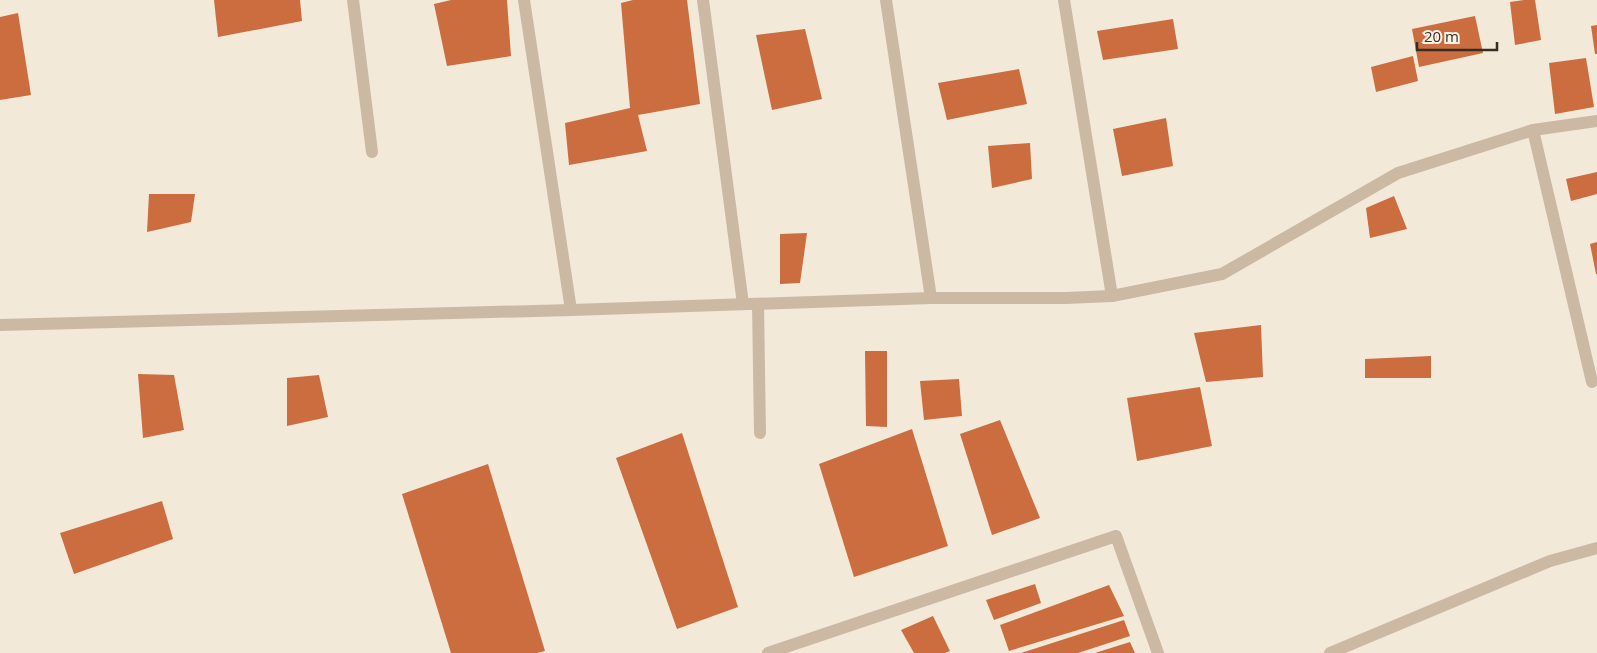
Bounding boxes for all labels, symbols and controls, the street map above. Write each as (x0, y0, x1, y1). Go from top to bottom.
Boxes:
scale bar (1417, 20, 1497, 52)
text: 20 m (1424, 26, 1459, 46)

